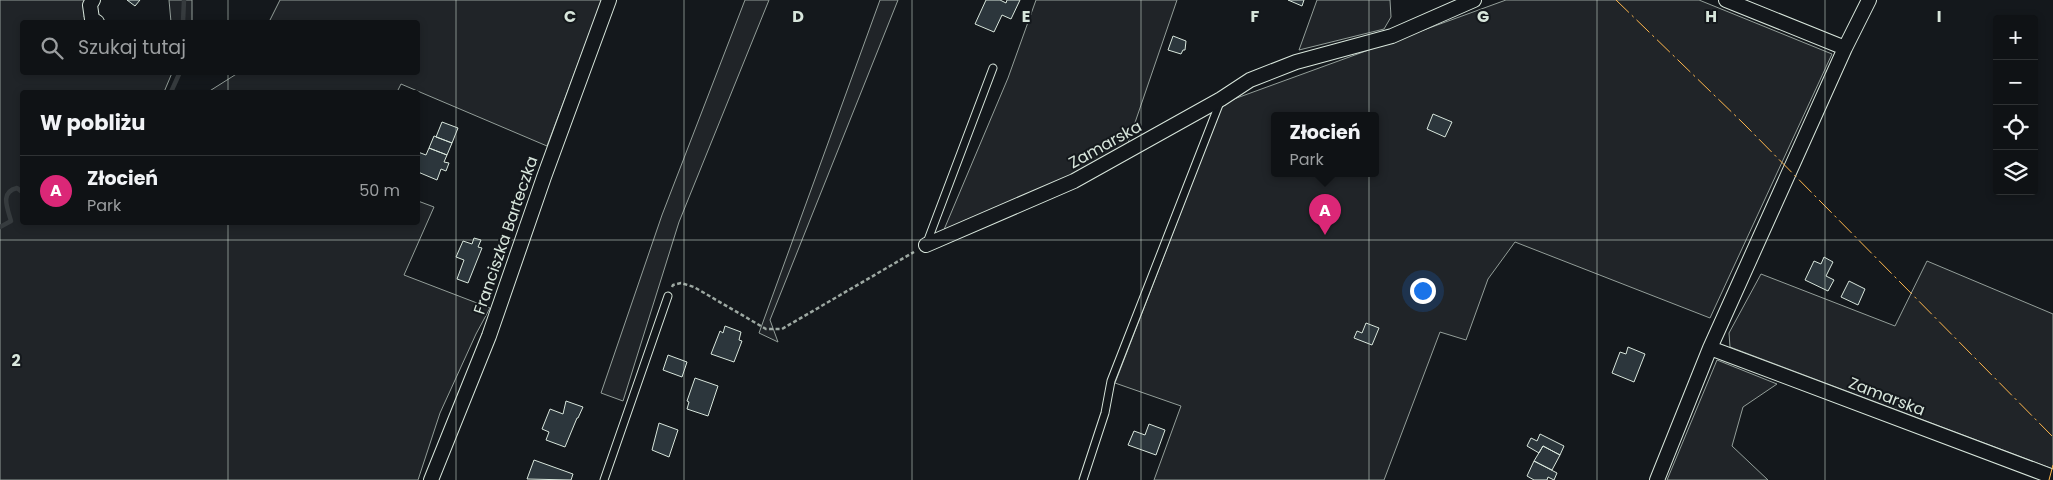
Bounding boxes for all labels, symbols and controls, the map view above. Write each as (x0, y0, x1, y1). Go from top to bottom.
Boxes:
text: C (564, 5, 576, 28)
text: D (792, 5, 804, 28)
text: E (1022, 5, 1030, 28)
text: F (1251, 5, 1260, 28)
text: G (1477, 5, 1489, 28)
text: H (1705, 5, 1717, 28)
text: I (1937, 5, 1941, 28)
map controls (1993, 15, 2038, 195)
button: + (1993, 15, 2038, 60)
search box (20, 20, 420, 75)
icon: search (38, 34, 66, 62)
text: Szukaj tutaj (78, 34, 186, 61)
button: − (1993, 60, 2038, 105)
button: locate (1993, 105, 2038, 150)
text: W pobliżu (40, 108, 145, 137)
popup (1271, 112, 1379, 177)
street label: Zamarska (1065, 115, 1146, 174)
text: Złocień (1289, 119, 1361, 146)
text: Park (1289, 148, 1324, 171)
button: layers (1993, 150, 2038, 195)
street label: Franciszka Barteczka (468, 153, 543, 317)
text: Złocień (87, 165, 158, 192)
text: A (50, 179, 62, 202)
text: 50 m (359, 179, 400, 202)
text: Park (87, 194, 121, 217)
pin: A (1309, 194, 1341, 235)
your location (1410, 278, 1436, 304)
text: 2 (11, 349, 21, 372)
street label: Zamarska (1845, 371, 1928, 422)

